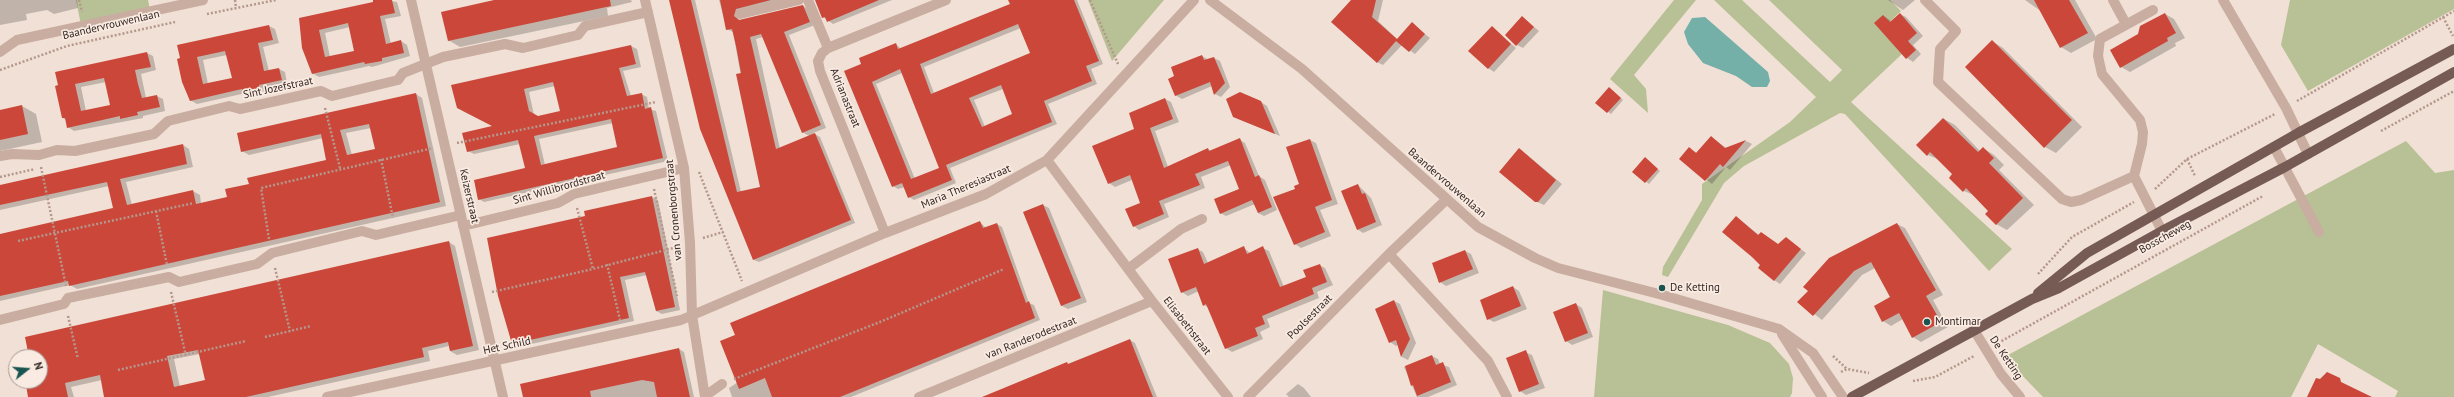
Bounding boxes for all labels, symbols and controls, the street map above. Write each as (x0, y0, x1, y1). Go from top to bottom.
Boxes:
street label: Baandervrouwenlaan (61, 7, 161, 43)
street label: Adrianastraat (827, 66, 863, 130)
street label: Sint Jozefstraat (242, 74, 314, 102)
street label: Baandervrouwenlaan (1405, 145, 1489, 221)
street label: van Cronenborgstraat (663, 159, 685, 261)
street label: Maria Theresiastraat (919, 162, 1013, 212)
street label: Keizerstraat (456, 167, 482, 225)
street label: Sint Willibrordstraat (512, 169, 606, 207)
street label: Bosscheweg (2137, 217, 2193, 257)
place label: De Ketting (1670, 281, 1720, 295)
marker: De Ketting (1657, 283, 1667, 293)
street label: Poolsestraat (1285, 292, 1335, 342)
street label: Elisabethstraat (1160, 294, 1214, 358)
street label: van Randerodestraat (984, 314, 1078, 362)
place label: Montimar (1935, 315, 1980, 329)
marker: Montimar (1922, 317, 1932, 327)
street label: Het Schild (482, 334, 532, 358)
street label: De Ketting (1987, 334, 2025, 382)
north arrow (8, 349, 48, 389)
text: N (31, 360, 46, 371)

